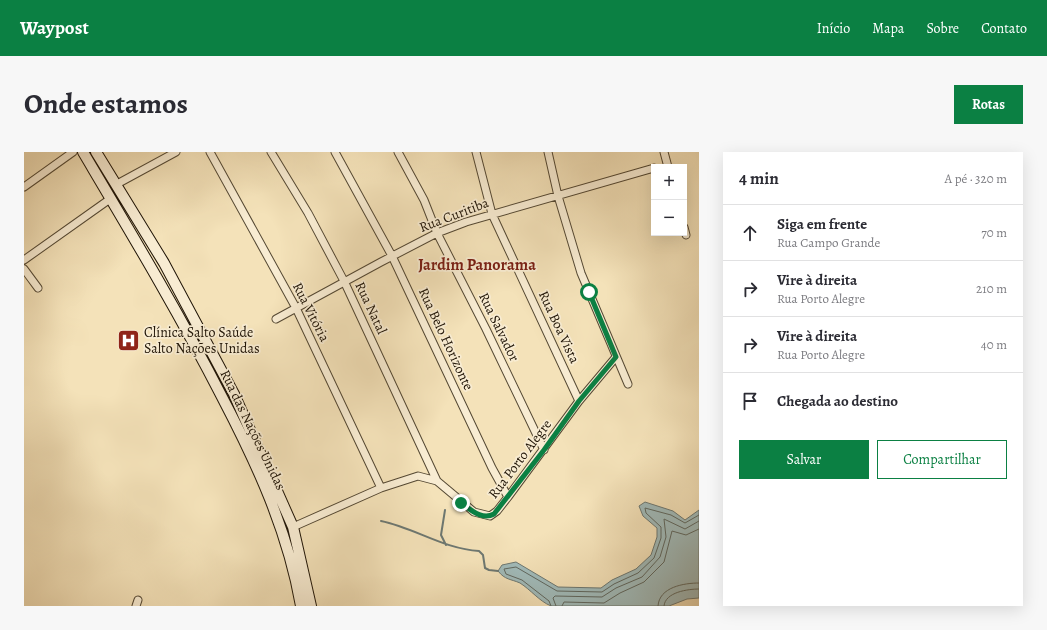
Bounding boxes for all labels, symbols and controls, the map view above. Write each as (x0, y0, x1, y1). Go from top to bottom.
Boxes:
text: Waypost (20, 15, 89, 41)
text: Início (817, 19, 850, 38)
text: Mapa (872, 19, 904, 38)
text: Sobre (926, 19, 959, 38)
text: Contato (981, 19, 1027, 38)
text: Onde estamos (24, 85, 188, 123)
button: Rotas (954, 85, 1023, 124)
map controls (651, 164, 687, 236)
button: + (651, 164, 687, 200)
text: 4 min (739, 167, 779, 190)
text: A pé · 320 m (945, 170, 1007, 187)
street label: Rua Curitiba (417, 193, 492, 237)
button: − (651, 200, 687, 236)
text: Siga em frente (777, 214, 867, 234)
icon: ahead (739, 222, 761, 244)
text: 70 m (981, 224, 1007, 241)
text: Rua Campo Grande (777, 234, 880, 251)
district label: Jardim Panorama (418, 254, 536, 276)
text: Vire à direita (777, 270, 857, 290)
icon: right (739, 278, 761, 300)
street label: Rua Vitória (288, 279, 334, 345)
street label: Rua Natal (351, 279, 392, 338)
text: 210 m (976, 280, 1007, 297)
route start (580, 283, 598, 301)
street label: Rua Belo Horizonte (414, 285, 478, 393)
street label: Rua Boa Vista (534, 288, 584, 367)
street label: Rua Salvador (474, 289, 524, 365)
text: Rua Porto Alegre (777, 290, 865, 307)
place label: Clínica Salto Saúde Salto Nações Unidas (144, 323, 260, 358)
text: Vire à direita (777, 326, 857, 346)
hospital icon: Clínica Salto Saúde Salto Nações Unidas (116, 327, 142, 353)
icon: right (739, 334, 761, 356)
text: 40 m (981, 336, 1007, 353)
text: Rua Porto Alegre (777, 346, 865, 363)
street label: Rua das Nações Unidas (216, 367, 290, 493)
icon: arrive (739, 390, 761, 412)
text: Chegada ao destino (777, 391, 898, 411)
street label: Rua Porto Alegre (484, 415, 556, 503)
button: Salvar (739, 440, 869, 479)
button: Compartilhar (877, 440, 1007, 479)
route end (452, 494, 470, 512)

